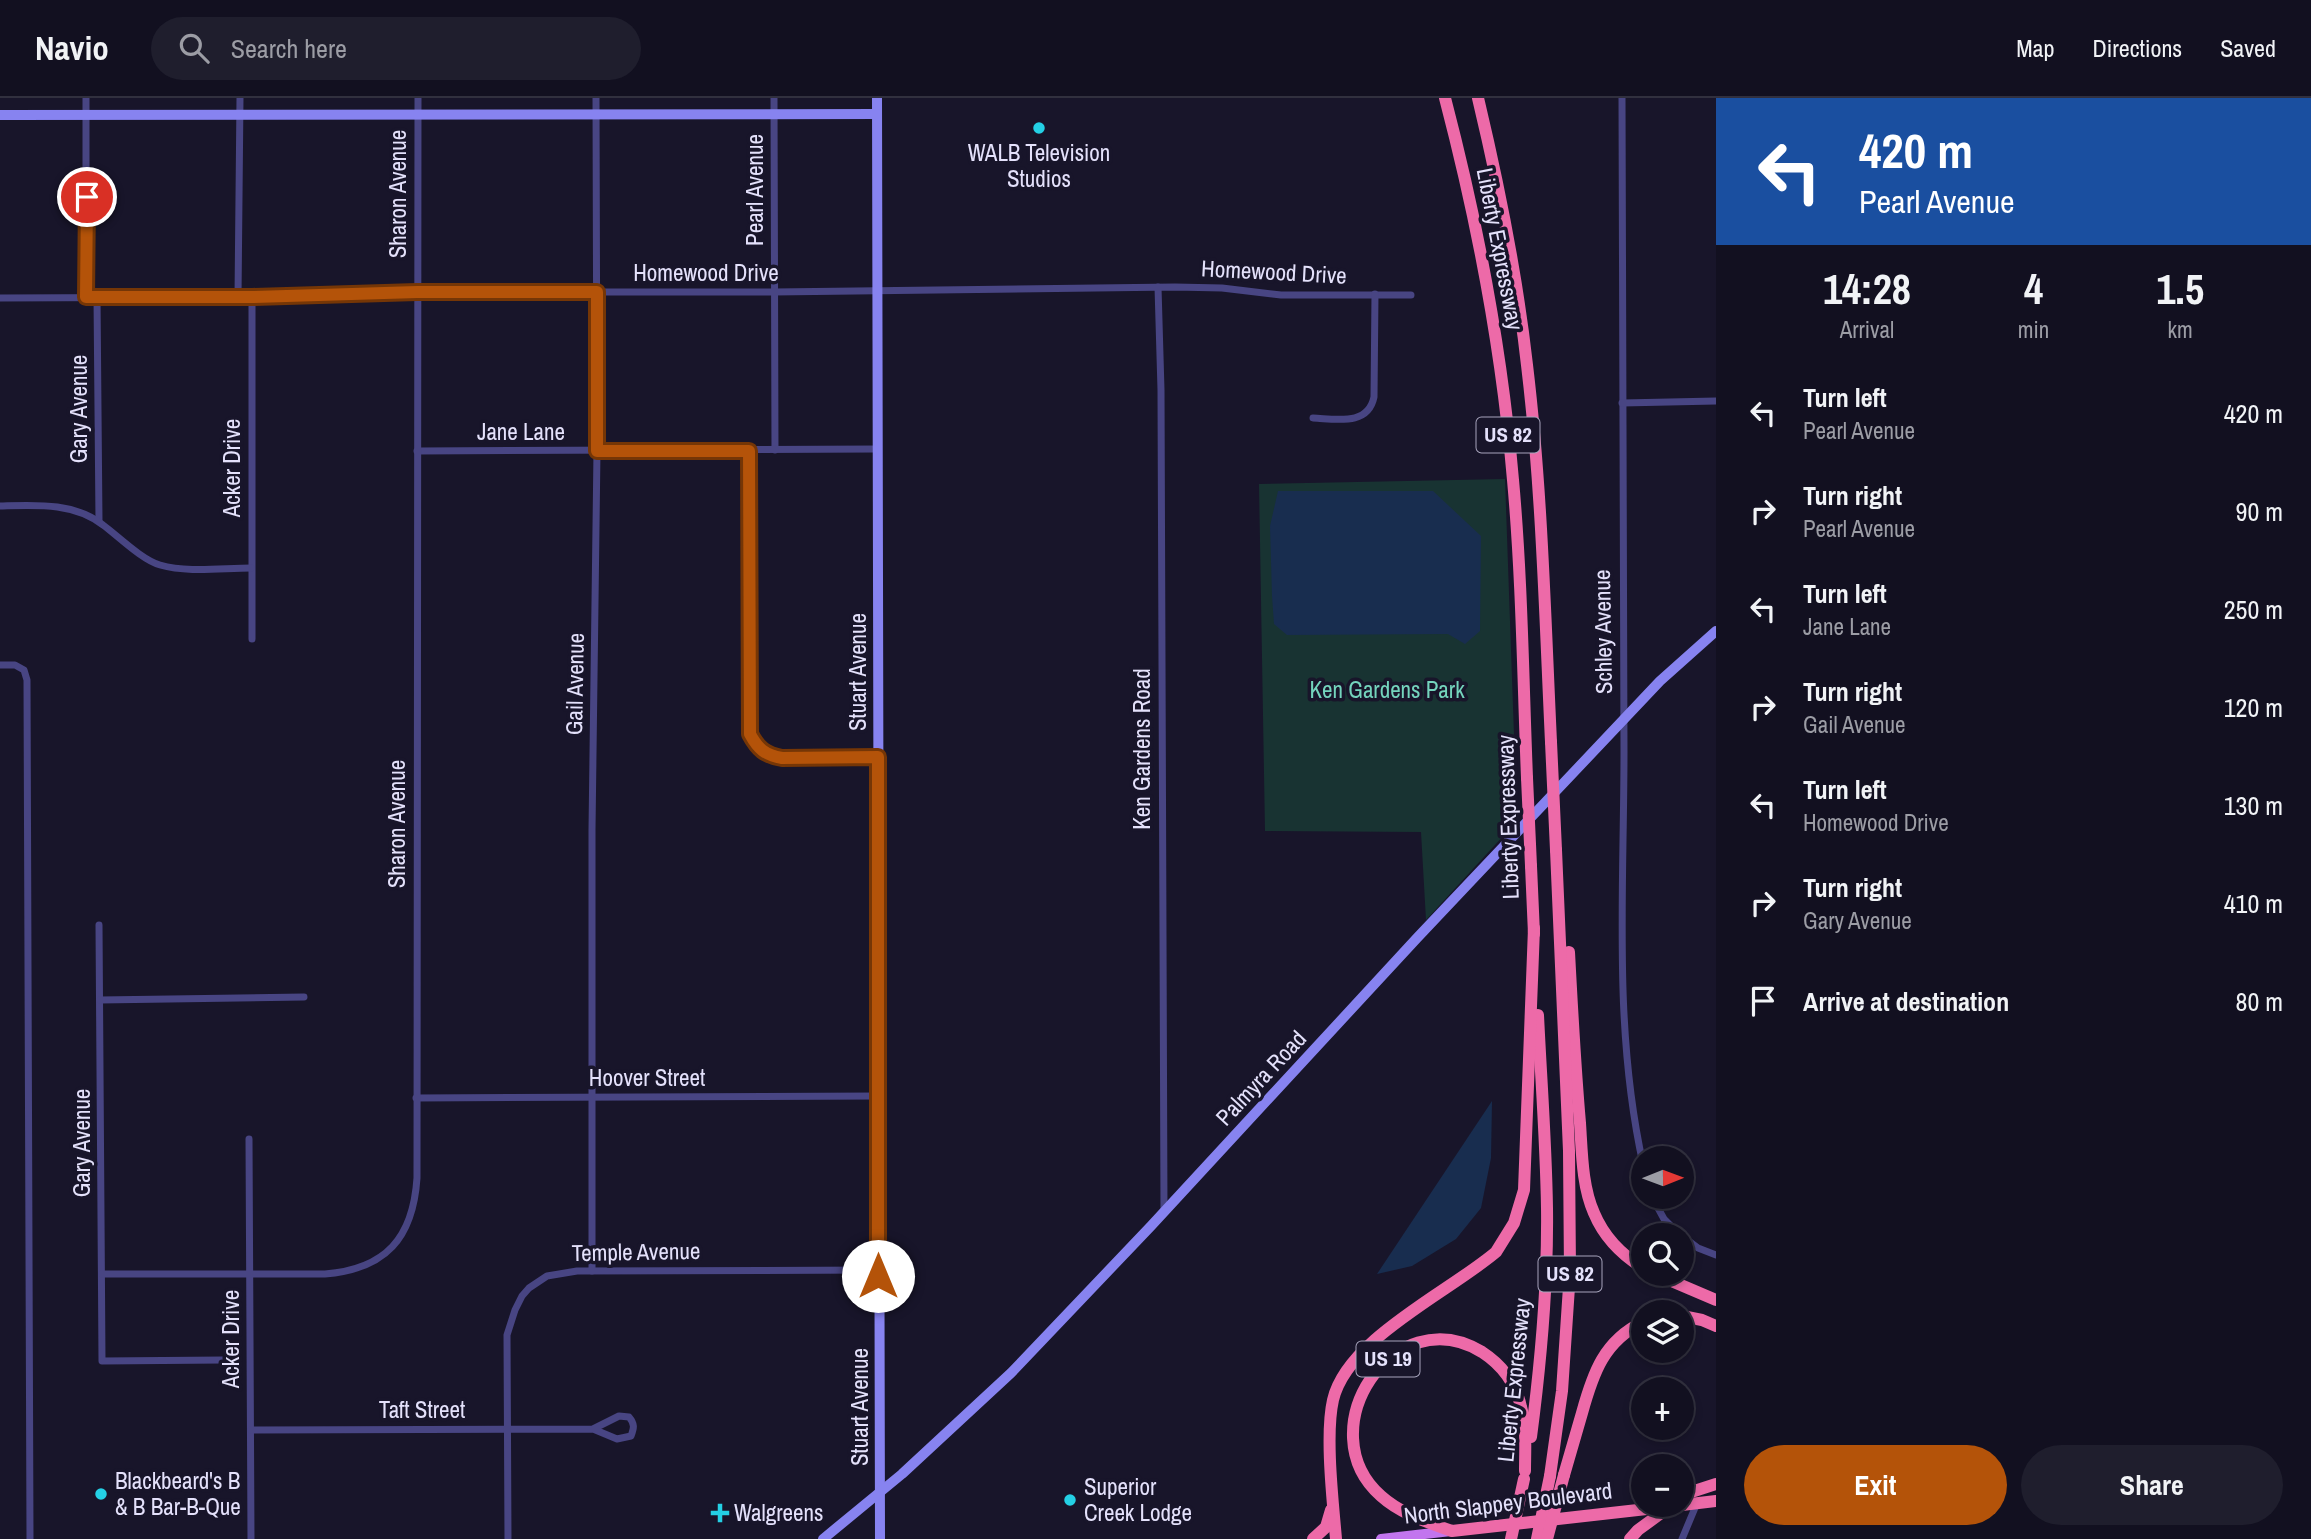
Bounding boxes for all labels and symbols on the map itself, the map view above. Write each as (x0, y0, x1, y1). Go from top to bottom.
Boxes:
marker: WALB Television Studios (1031, 120, 1047, 136)
street label: Sharon Avenue (382, 130, 413, 258)
street label: Pearl Avenue (739, 134, 770, 246)
place label: WALB Television Studios (968, 137, 1110, 194)
street label: Liberty Expressway (1470, 165, 1532, 333)
pin (57, 167, 117, 227)
street label: Homewood Drive (1200, 252, 1348, 291)
street label: Homewood Drive (633, 257, 779, 288)
street label: Gary Avenue (63, 355, 94, 463)
street label: Jane Lane (477, 416, 565, 447)
road number: US 82 (1476, 418, 1540, 452)
street label: Acker Drive (216, 419, 247, 518)
street label: Schley Avenue (1586, 570, 1619, 694)
street label: Stuart Avenue (842, 613, 873, 731)
street label: Gail Avenue (558, 633, 591, 735)
street label: Ken Gardens Road (1126, 668, 1157, 830)
park label: Ken Gardens Park (1309, 674, 1465, 705)
street label: Liberty Expressway (1489, 734, 1526, 900)
street label: Sharon Avenue (381, 760, 412, 888)
street label: Palmyra Road (1209, 1023, 1313, 1132)
street label: Hoover Street (589, 1062, 705, 1093)
street label: Gary Avenue (66, 1089, 97, 1197)
north arrow (1631, 1146, 1694, 1209)
street label: Temple Avenue (571, 1235, 701, 1268)
position arrow (841, 1239, 915, 1313)
road number: US 82 (1538, 1256, 1602, 1292)
street label: Acker Drive (215, 1290, 246, 1389)
street label: Liberty Expressway (1489, 1296, 1538, 1463)
road number: US 19 (1356, 1342, 1420, 1376)
street label: Stuart Avenue (844, 1348, 875, 1466)
street label: Taft Street (379, 1394, 465, 1425)
place label: Blackbeard's B & B Bar-B-Que (115, 1465, 241, 1522)
place label: Superior Creek Lodge (1084, 1471, 1192, 1528)
street label: North Slappey Boulevard (1402, 1474, 1614, 1531)
marker: Blackbeard's B & B Bar-B-Que (93, 1486, 109, 1502)
marker: Superior Creek Lodge (1062, 1492, 1078, 1508)
place label: Walgreens (734, 1497, 823, 1528)
marker: Walgreens (712, 1505, 728, 1521)

